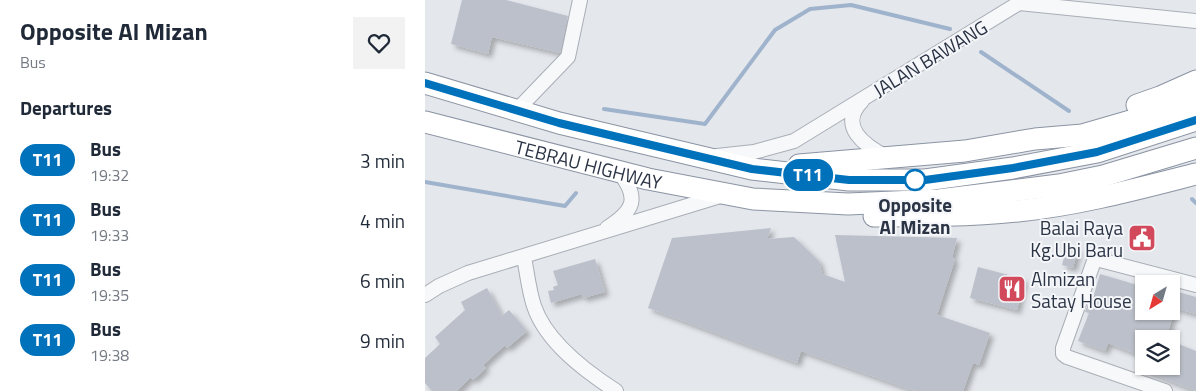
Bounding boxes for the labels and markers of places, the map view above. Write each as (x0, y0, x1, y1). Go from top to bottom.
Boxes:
marker: Opposite Al Mizan (904, 169, 926, 191)
place label: Opposite Al Mizan (878, 190, 952, 241)
place label: Balai Raya Kg.Ubi Baru (1030, 213, 1123, 264)
public building icon: Balai Raya Kg.Ubi Baru (1127, 223, 1157, 253)
place label: Almizan Satay House (1031, 264, 1132, 315)
restaurant icon: Almizan Satay House (997, 274, 1027, 304)

